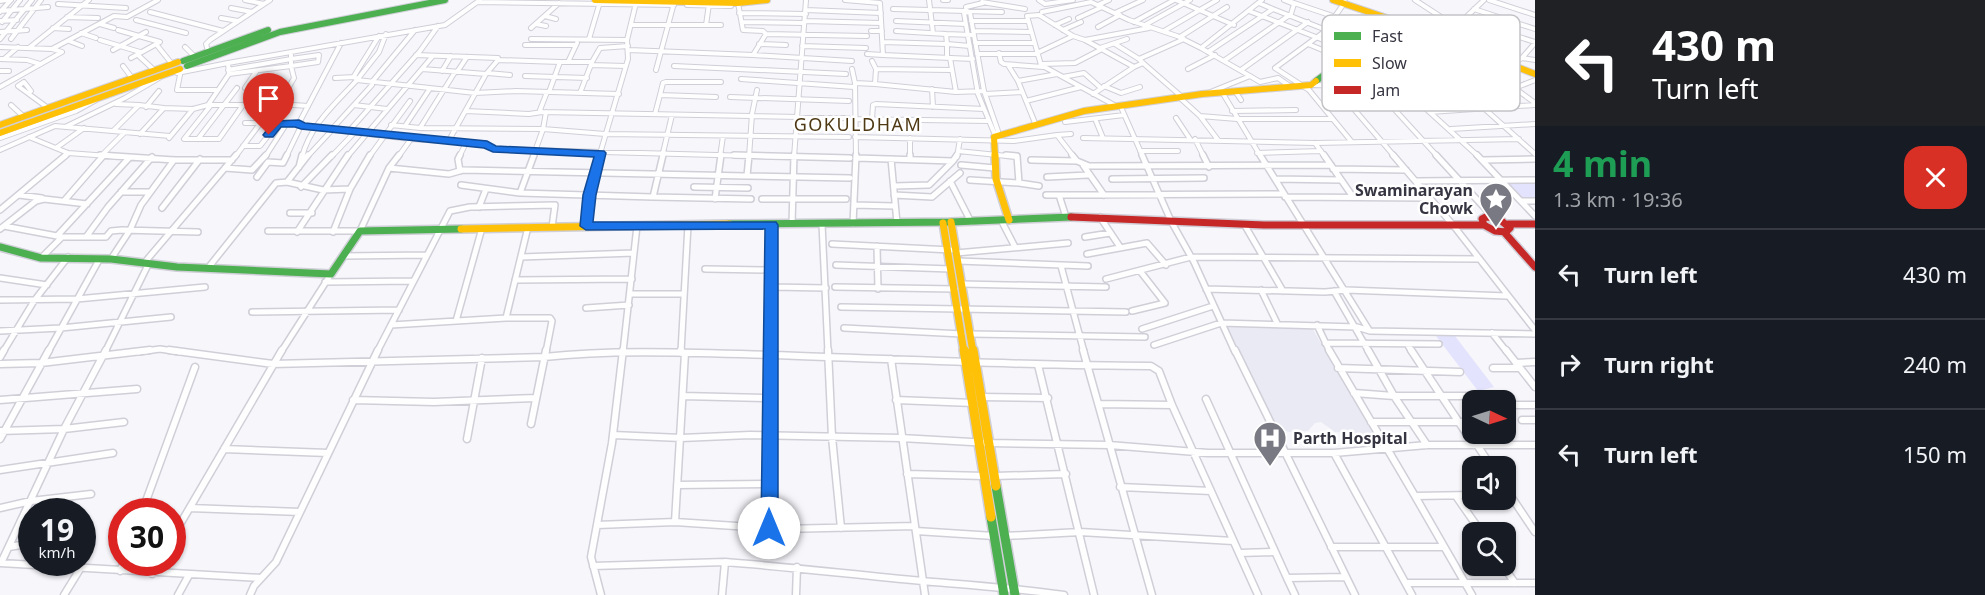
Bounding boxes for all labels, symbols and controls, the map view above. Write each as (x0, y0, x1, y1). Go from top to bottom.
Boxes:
legend (1322, 15, 1520, 111)
text: 430 m (1652, 16, 1776, 73)
icon: left (1553, 24, 1631, 102)
text: Fast (1372, 25, 1403, 47)
text: Slow (1372, 52, 1407, 74)
text: Turn left (1652, 70, 1758, 107)
pin (243, 73, 294, 135)
text: Jam (1370, 79, 1400, 101)
icon: arrive (252, 82, 285, 115)
district label: GOKULDHAM (794, 112, 922, 136)
text: 4 min (1553, 139, 1652, 188)
button: close (1904, 146, 1967, 209)
place label: Swaminarayan Chowk (1355, 179, 1473, 219)
place icon: Swaminarayan Chowk (1478, 181, 1514, 228)
text: 1.3 km · 19:36 (1553, 186, 1683, 213)
icon: left (1553, 258, 1586, 291)
text: Turn left (1604, 259, 1698, 289)
text: 430 m (1903, 259, 1967, 289)
icon: right (1553, 348, 1586, 381)
text: Turn right (1604, 349, 1714, 379)
text: 240 m (1903, 349, 1967, 379)
north arrow (1462, 390, 1516, 444)
map controls (1462, 390, 1516, 576)
hospital icon: Parth Hospital (1252, 420, 1288, 467)
place label: Parth Hospital (1293, 427, 1408, 449)
icon: left (1553, 438, 1586, 471)
text: Turn left (1604, 439, 1698, 469)
text: 150 m (1903, 439, 1967, 469)
button: sound (1462, 456, 1516, 510)
position arrow (737, 496, 801, 560)
speed limit sign: 30 (108, 498, 186, 576)
text: 19 (40, 509, 74, 550)
button: search (1462, 522, 1516, 576)
text: km/h (39, 542, 75, 562)

